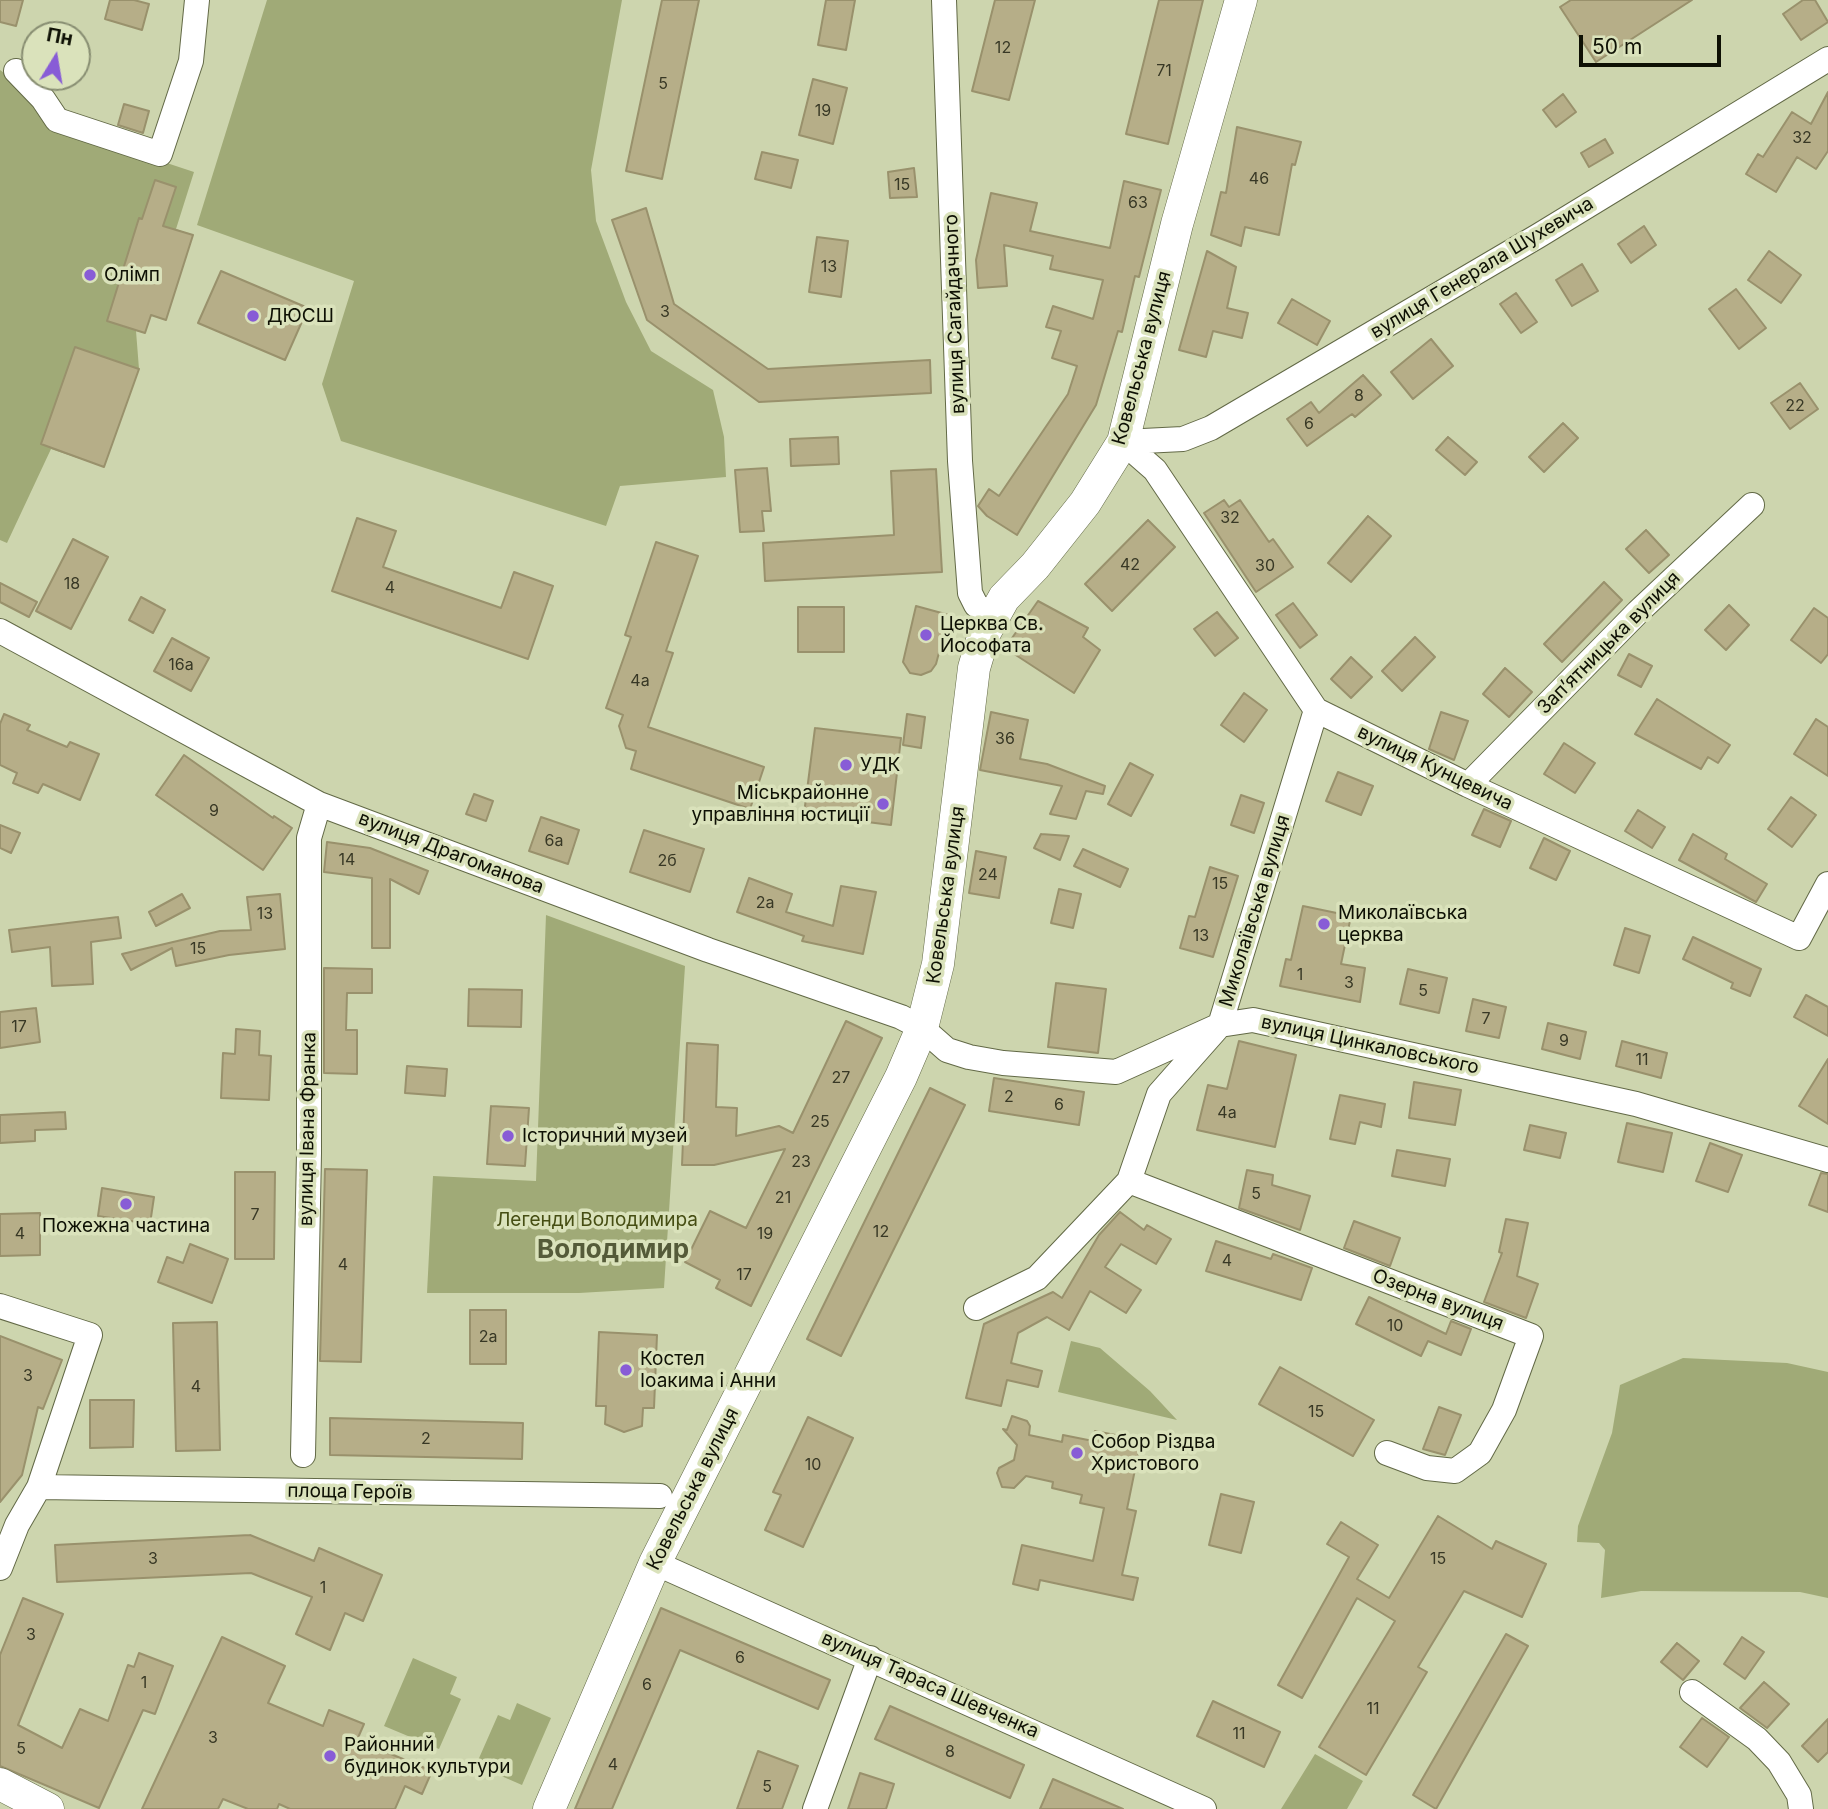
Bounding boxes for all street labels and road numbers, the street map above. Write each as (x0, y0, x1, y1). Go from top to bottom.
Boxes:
street label: вулиця Генерала Шухевича (1366, 192, 1598, 344)
street label: вулиця Сагайдачного (940, 214, 970, 414)
street label: Ковельська вулиця (1108, 269, 1176, 447)
street label: Запʼятницька вулиця (1533, 567, 1685, 719)
street label: вулиця Кунцевича (1354, 721, 1516, 815)
street label: Ковельська вулиця (922, 805, 970, 985)
street label: вулиця Драгоманова (355, 807, 547, 899)
street label: Миколаївська вулиця (1215, 812, 1295, 1010)
street label: вулиця Цинкаловського (1259, 1011, 1481, 1079)
street label: вулиця Івана Франка (295, 1032, 321, 1226)
street label: Озерна вулиця (1369, 1265, 1507, 1335)
street label: Ковельська вулиця (642, 1404, 744, 1574)
street label: площа Героїв (287, 1480, 413, 1504)
street label: вулиця Тараса Шевченка (818, 1627, 1042, 1743)

